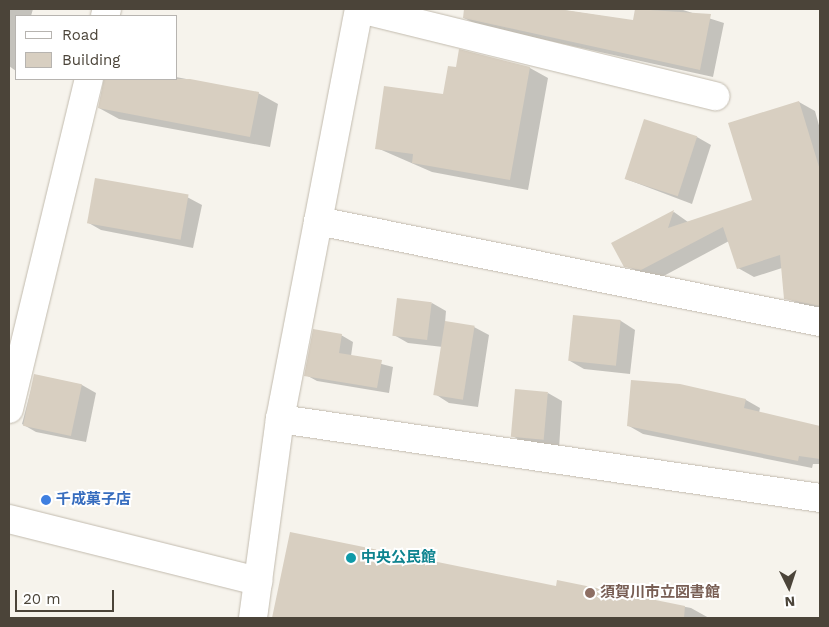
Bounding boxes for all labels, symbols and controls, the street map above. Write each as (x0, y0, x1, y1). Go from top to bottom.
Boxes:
legend (15, 15, 178, 80)
text: Road (62, 26, 99, 44)
text: Building (62, 51, 120, 69)
place label: 千成菓子店 (56, 491, 131, 509)
marker: 千成菓子店 (40, 494, 52, 506)
place label: 中央公民館 (361, 549, 436, 567)
marker: 中央公民館 (345, 552, 357, 564)
north arrow (764, 562, 814, 612)
scale bar (18, 580, 116, 612)
place label: 須賀川市立図書館 (600, 584, 720, 602)
marker: 須賀川市立図書館 (584, 587, 596, 599)
text: 20 m (23, 590, 61, 608)
text: N (784, 594, 796, 610)

